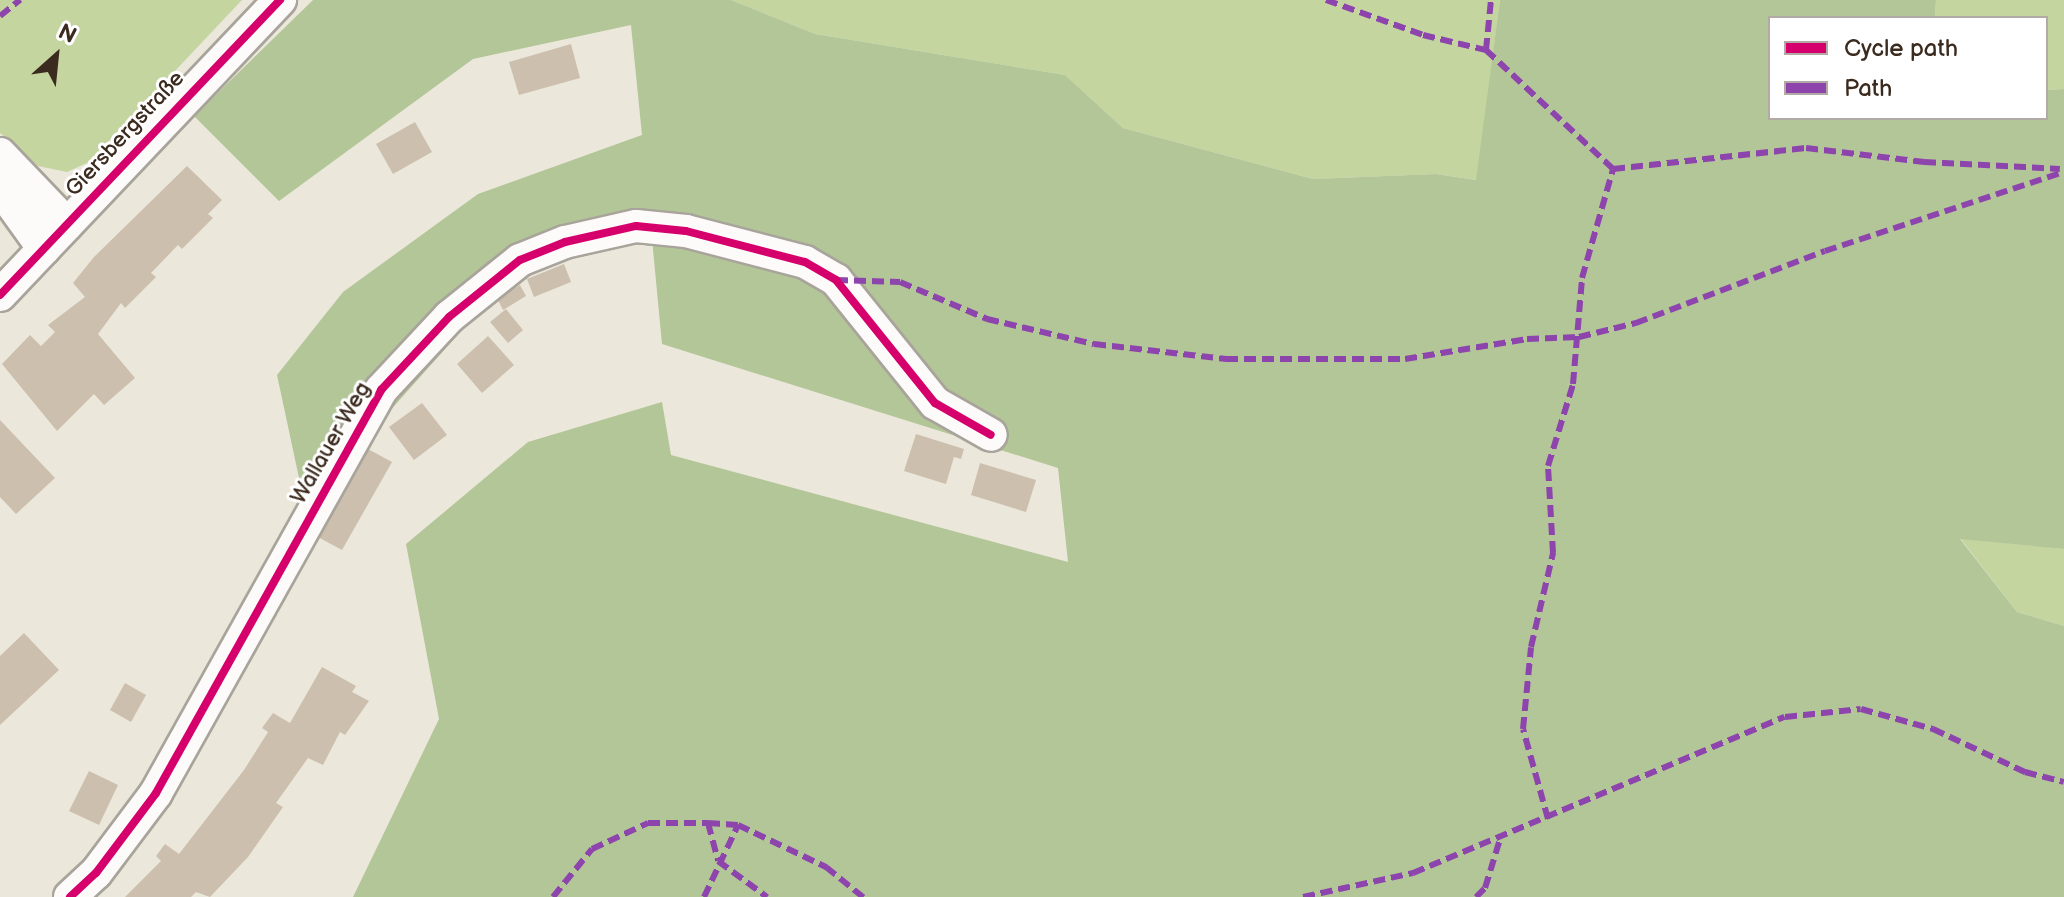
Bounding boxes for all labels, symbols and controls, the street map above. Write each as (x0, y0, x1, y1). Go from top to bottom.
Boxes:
north arrow (16, 16, 96, 96)
legend (1768, 16, 2048, 120)
text: N (54, 18, 81, 50)
text: Cycle path (1844, 34, 1958, 63)
street label: Giersbergstraße (60, 66, 190, 202)
text: Path (1844, 74, 1892, 103)
street label: Wallauer Weg (285, 377, 377, 509)

